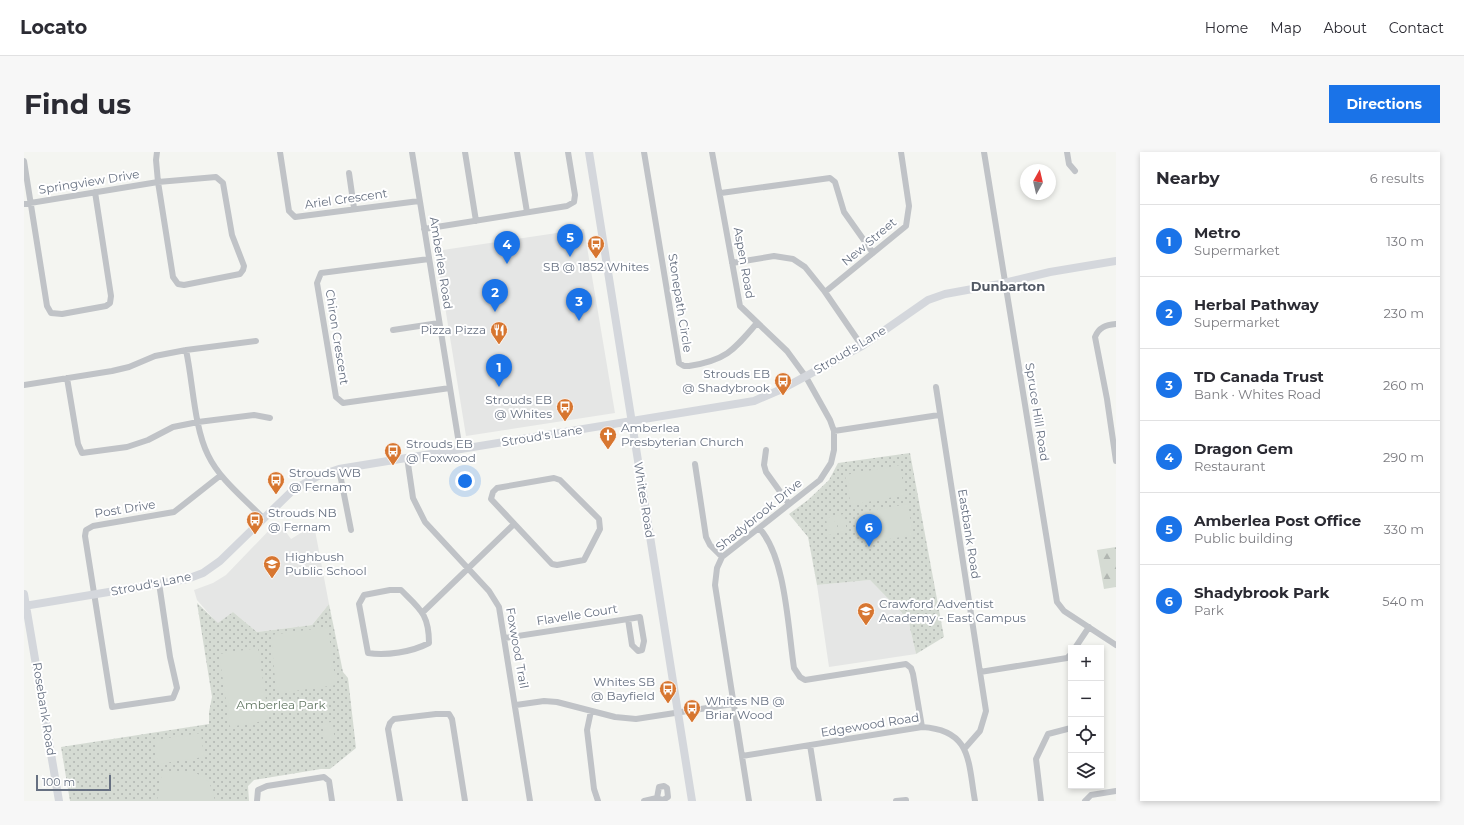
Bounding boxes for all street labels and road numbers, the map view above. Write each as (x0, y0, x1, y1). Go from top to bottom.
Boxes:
street label: Springview Drive (37, 166, 140, 197)
street label: Ariel Crescent (304, 185, 388, 212)
street label: New Street (838, 214, 899, 269)
street label: Amberlea Road (427, 216, 456, 310)
street label: Aspen Road (731, 226, 758, 300)
street label: Stonepath Circle (665, 252, 696, 353)
street label: Chiron Crescent (323, 288, 352, 386)
street label: Stroud's Lane (811, 322, 889, 377)
street label: Spruce Hill Road (1022, 362, 1053, 462)
street label: Stroud's Lane (500, 422, 583, 449)
street label: Whites Road (631, 461, 658, 539)
street label: Shadybrook Drive (712, 475, 805, 554)
street label: Eastbank Road (955, 488, 984, 580)
street label: Post Drive (93, 496, 156, 521)
street label: Stroud's Lane (109, 568, 192, 599)
street label: Flavelle Court (535, 601, 619, 628)
street label: Foxwood Trail (503, 606, 532, 690)
street label: Rosebank Road (30, 661, 59, 757)
street label: Edgewood Road (820, 709, 920, 740)

